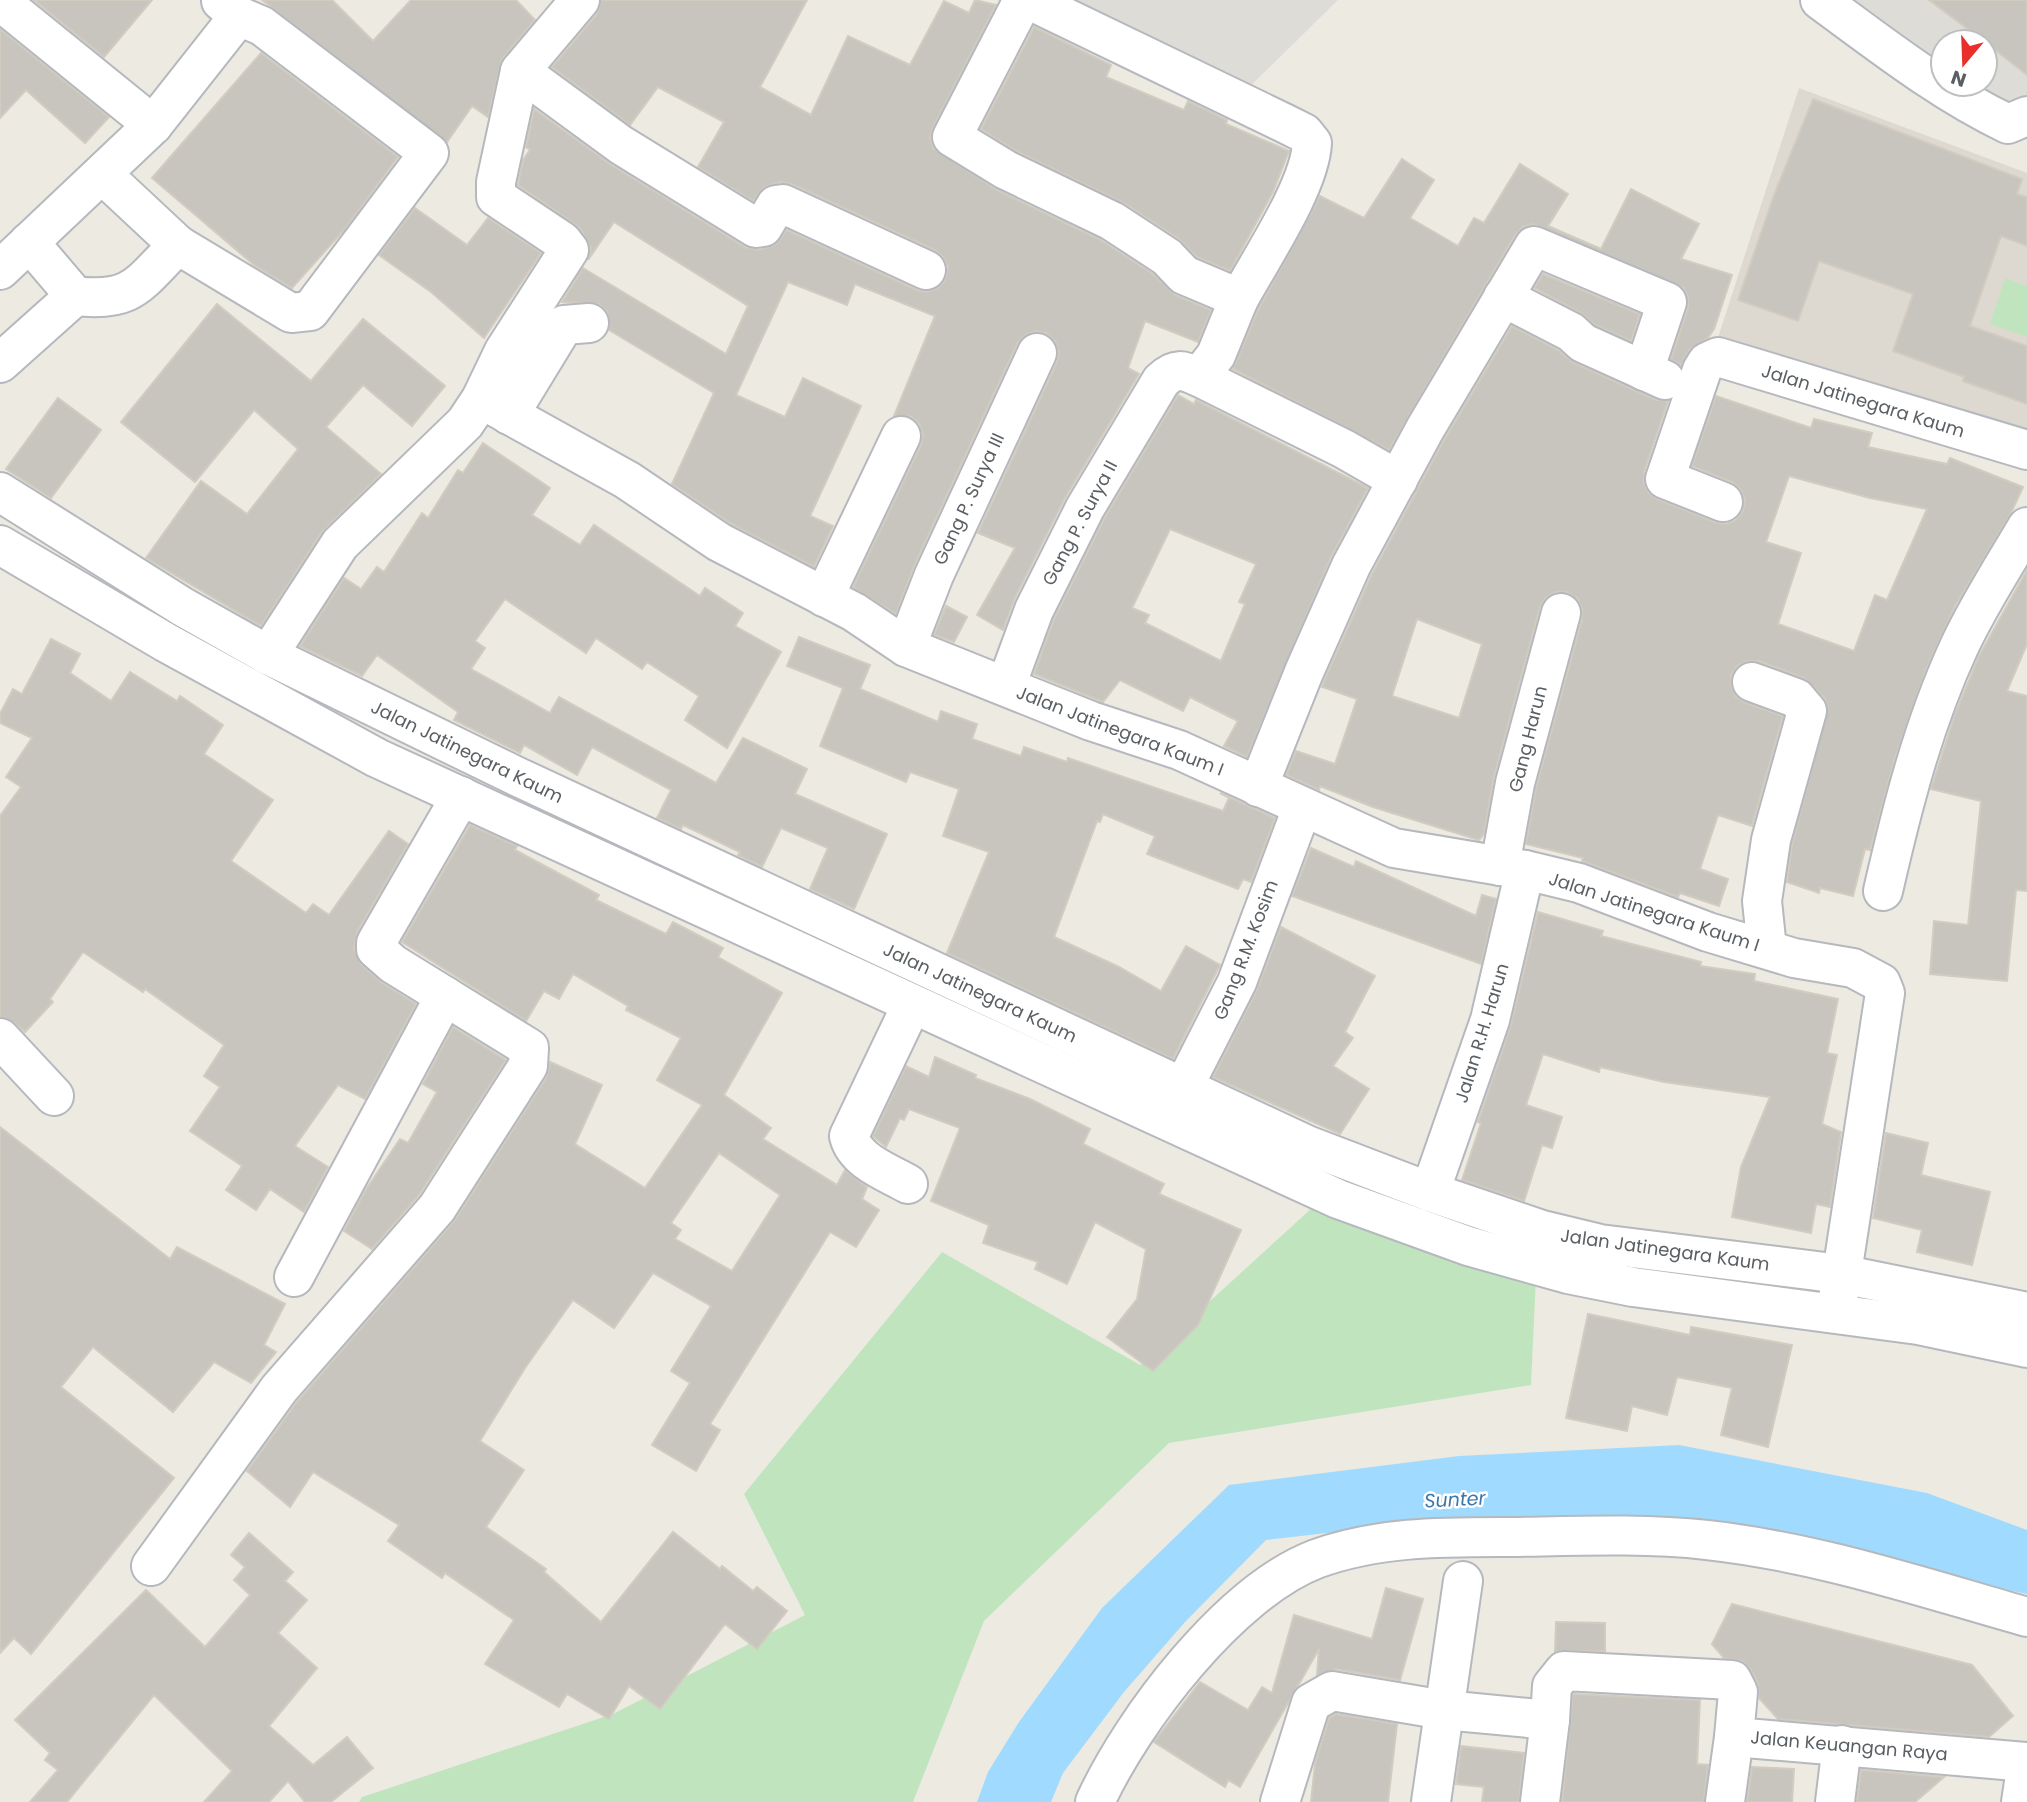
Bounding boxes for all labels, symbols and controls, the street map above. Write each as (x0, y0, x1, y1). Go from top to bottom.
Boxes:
north arrow (1929, 28, 1999, 98)
text: N (1947, 64, 1970, 94)
street label: Jalan Jatinegara Kaum (1759, 358, 1968, 443)
street label: Gang P. Surya III (927, 429, 1010, 569)
street label: Gang P. Surya II (1036, 456, 1123, 590)
street label: Jalan Jatinegara Kaum I (1013, 679, 1227, 782)
street label: Gang Harun (1502, 683, 1553, 795)
street label: Jalan Jatinegara Kaum (367, 694, 568, 809)
street label: Jalan Jatinegara Kaum I (1546, 866, 1763, 957)
street label: Gang R.M. Kosim (1207, 876, 1284, 1023)
street label: Jalan Jatinegara Kaum (879, 937, 1081, 1048)
street label: Jalan R.H. Harun (1448, 960, 1515, 1106)
street label: Jalan Jatinegara Kaum (1559, 1222, 1771, 1277)
water label: Sunter (1424, 1484, 1487, 1515)
street label: Jalan Keuangan Raya (1749, 1724, 1949, 1767)

